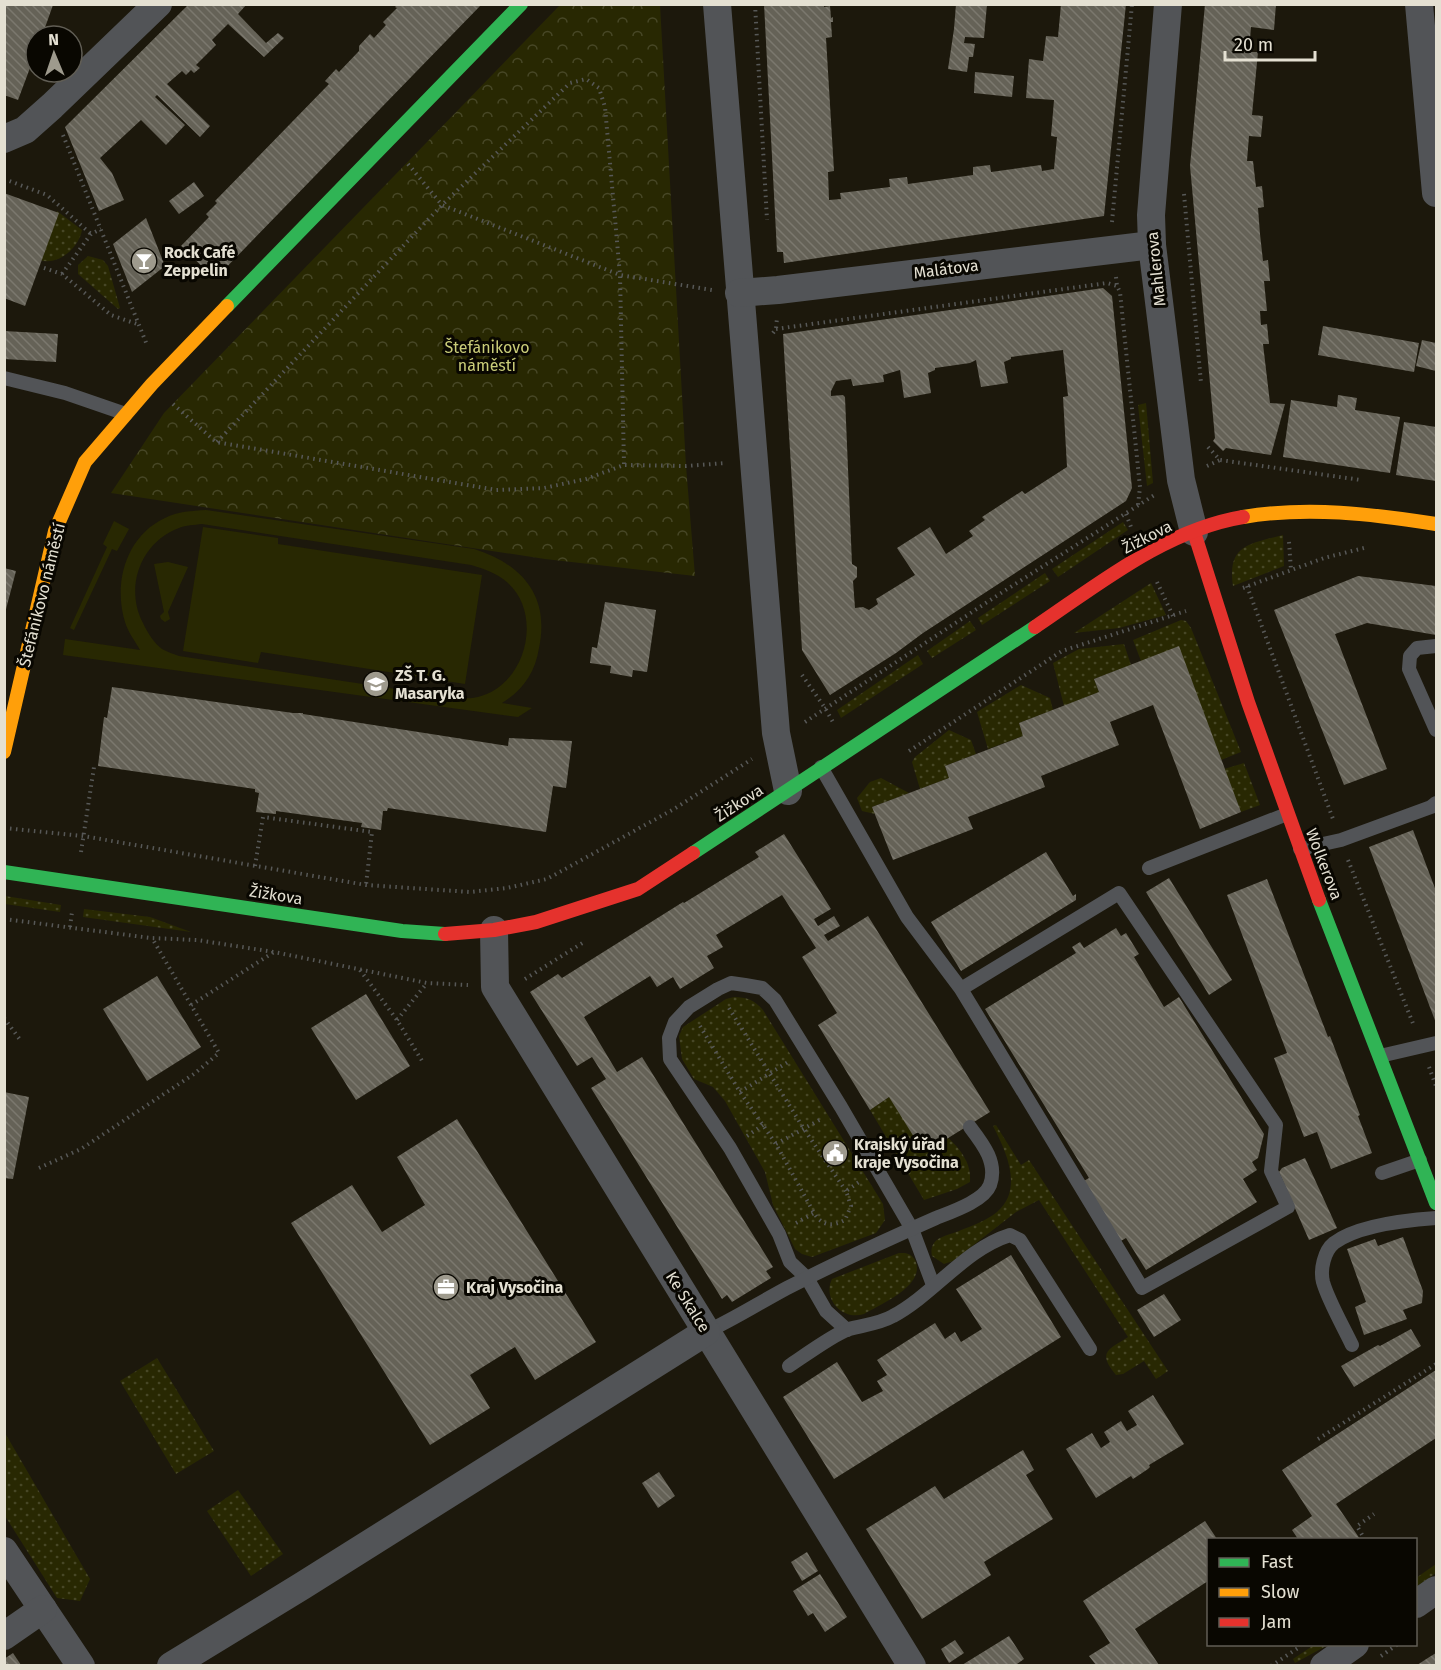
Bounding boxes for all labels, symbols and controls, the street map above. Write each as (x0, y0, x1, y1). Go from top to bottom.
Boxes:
north arrow (24, 24, 84, 84)
scale bar (1225, 24, 1315, 62)
text: N (48, 30, 59, 49)
text: 20 m (1234, 34, 1273, 56)
street label: Mahlerova (1143, 231, 1169, 307)
place label: Rock Café Zeppelin (164, 243, 236, 280)
bar icon: Rock Café Zeppelin (129, 246, 159, 276)
street label: Malátova (912, 256, 980, 282)
park label: Štefánikovo náměstí (444, 337, 530, 375)
street label: Žižkova (1118, 515, 1175, 558)
street label: Štefánikovo náměstí (14, 520, 69, 669)
place label: ZŠ T. G. Masaryka (395, 665, 465, 703)
school or university icon: ZŠ T. G. Masaryka (361, 669, 391, 699)
street label: Žižkova (711, 780, 767, 826)
street label: Wolkerova (1302, 826, 1346, 902)
street label: Žižkova (248, 880, 304, 909)
place label: Krajský úřad kraje Vysočina (854, 1135, 959, 1172)
public building icon: Krajský úřad kraje Vysočina (820, 1138, 850, 1168)
street label: Ke Skalce (662, 1268, 714, 1336)
office icon: Kraj Vysočina (431, 1272, 461, 1302)
place label: Kraj Vysočina (466, 1278, 564, 1297)
legend (1207, 1538, 1417, 1646)
text: Fast (1261, 1551, 1294, 1573)
text: Slow (1261, 1581, 1300, 1603)
text: Jam (1261, 1611, 1292, 1633)

